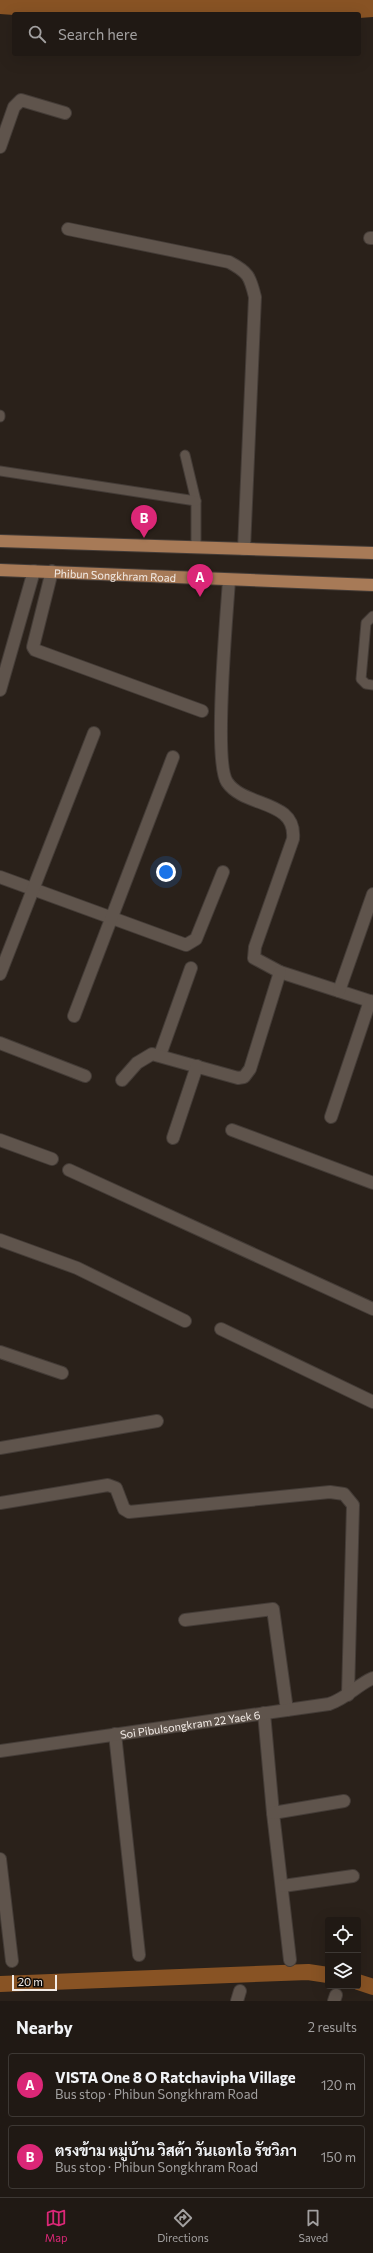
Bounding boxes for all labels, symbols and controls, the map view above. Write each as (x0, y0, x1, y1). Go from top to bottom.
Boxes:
search box (12, 12, 361, 56)
icon: search (26, 23, 48, 45)
text: Search here (58, 25, 137, 43)
pin: B (131, 505, 157, 538)
pin: A (187, 564, 213, 597)
street label: Phibun Songkhram Road (54, 566, 176, 584)
your location (156, 862, 176, 882)
street label: Soi Pibulsongkram 22 Yaek 6 (119, 1707, 261, 1740)
map controls (325, 1917, 361, 1989)
button: locate (325, 1917, 361, 1953)
button: layers (325, 1953, 361, 1989)
scale bar (12, 1973, 57, 1992)
text: 20 m (18, 1975, 43, 1988)
text: Nearby (16, 2017, 73, 2038)
text: 2 results (308, 2019, 357, 2035)
text: VISTA One 8 O Ratchavipha Village (55, 2068, 296, 2086)
text: A (25, 2077, 35, 2093)
text: 120 m (321, 2077, 356, 2093)
text: Bus stop · Phibun Songkhram Road (55, 2086, 258, 2102)
text: ตรงข้าม หมู่บ้าน วิสต้า วันเอทโอ รัชวิภา (55, 2141, 297, 2159)
text: B (26, 2149, 34, 2165)
text: 150 m (321, 2149, 356, 2165)
text: Bus stop · Phibun Songkhram Road (55, 2159, 258, 2175)
tab: Map (45, 2207, 68, 2244)
tab: Directions (157, 2207, 209, 2244)
tab: Saved (298, 2207, 328, 2244)

